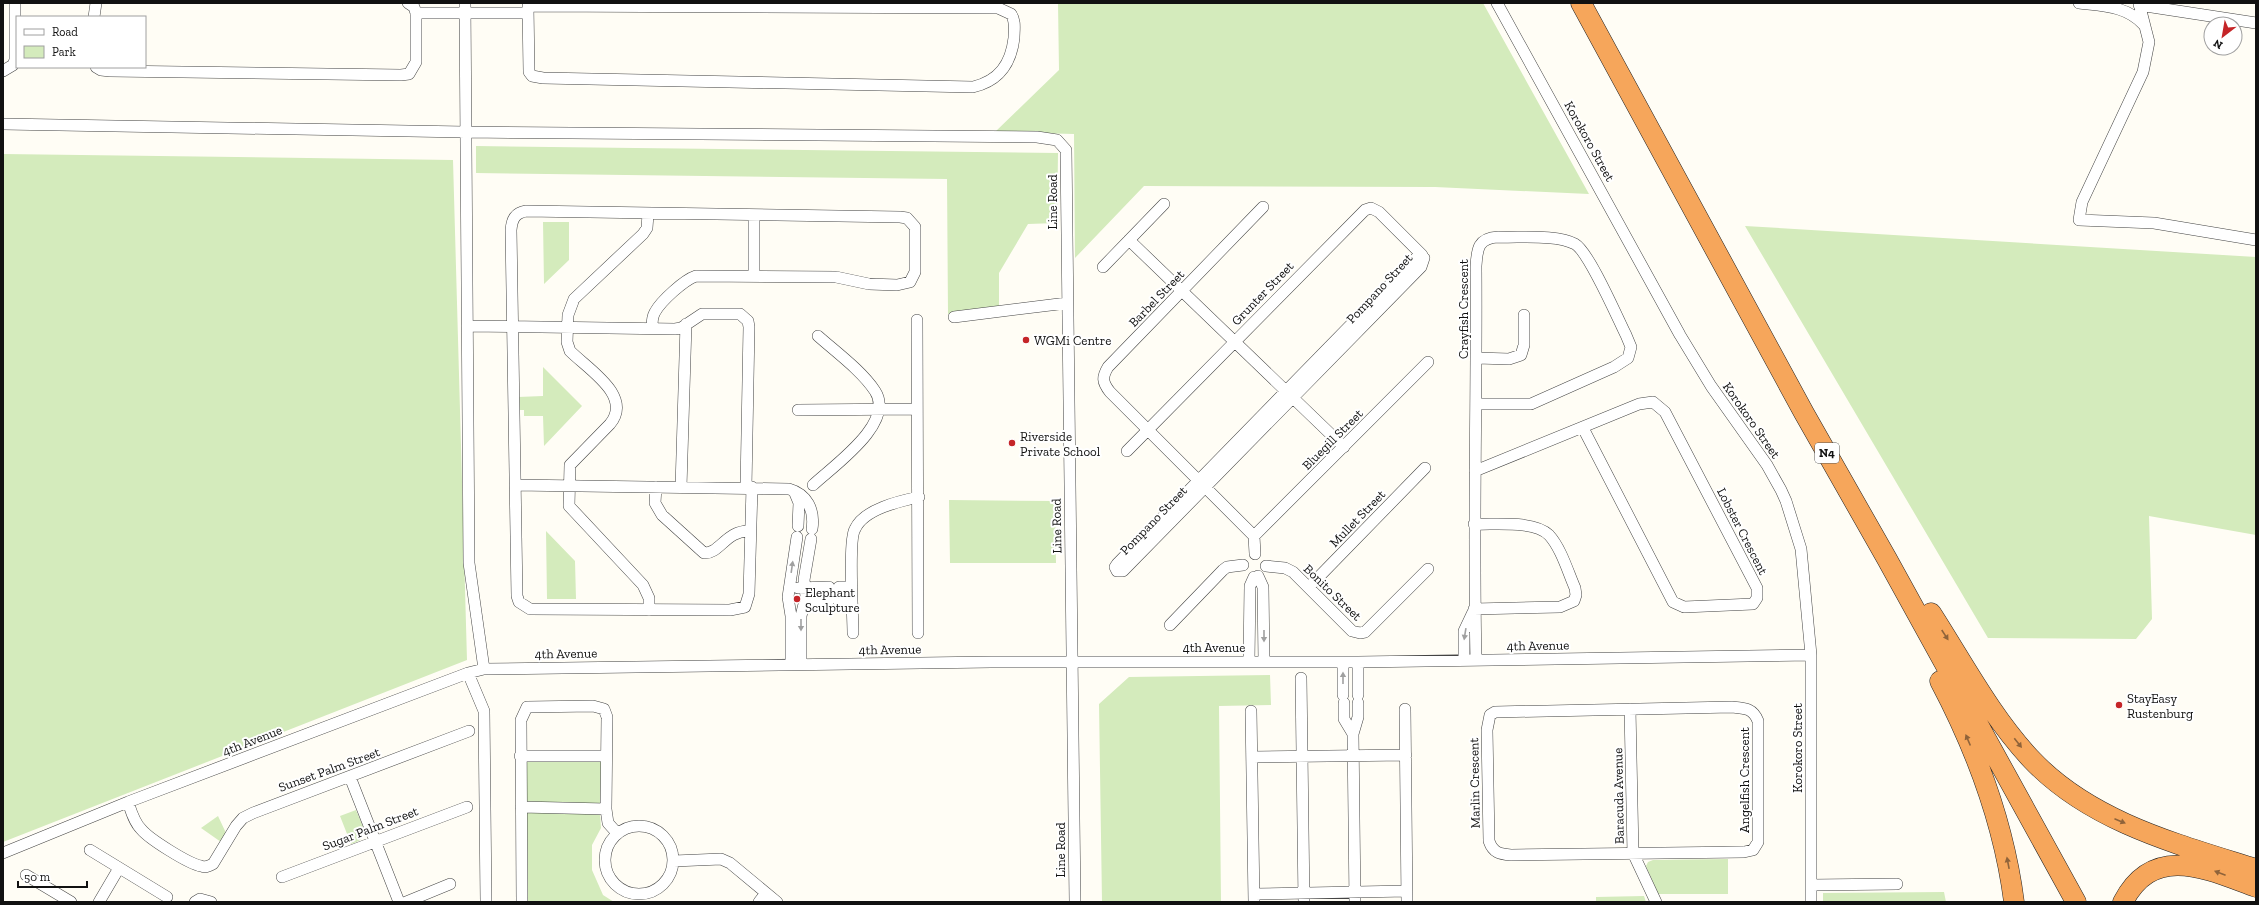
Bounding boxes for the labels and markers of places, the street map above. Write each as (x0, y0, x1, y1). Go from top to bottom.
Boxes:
place label: WGMi Centre (1034, 333, 1111, 348)
marker: WGMi Centre (1021, 335, 1031, 345)
place label: Riverside Private School (1020, 429, 1101, 459)
marker: Riverside Private School (1007, 438, 1017, 448)
place label: Elephant Sculpture (805, 585, 860, 615)
marker: Elephant Sculpture (792, 594, 802, 604)
place label: StayEasy Rustenburg (2127, 691, 2193, 721)
marker: StayEasy Rustenburg (2114, 700, 2124, 710)

